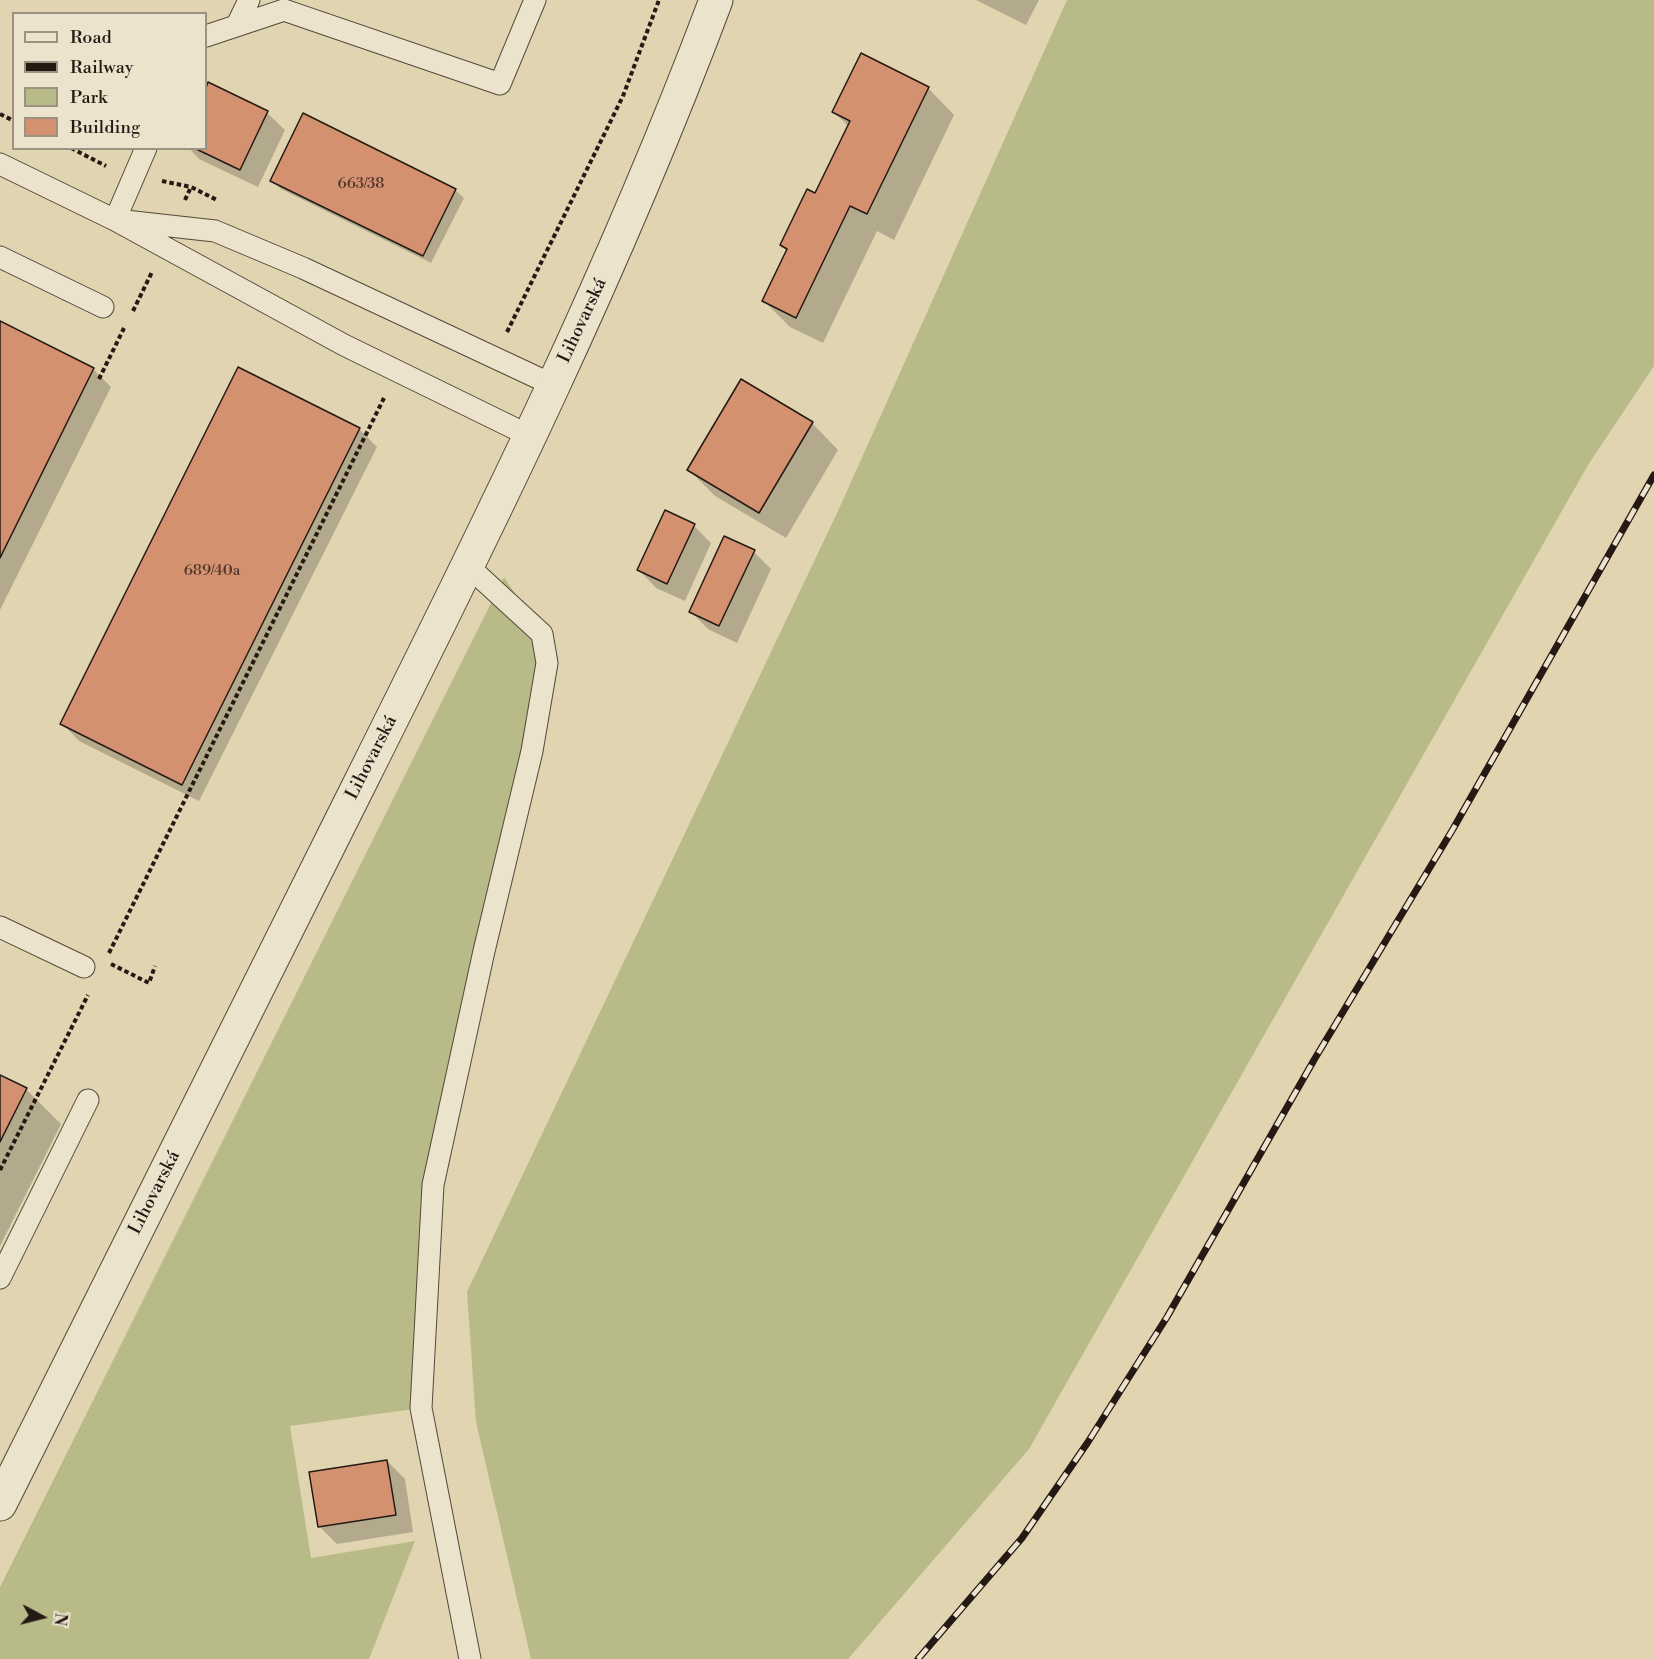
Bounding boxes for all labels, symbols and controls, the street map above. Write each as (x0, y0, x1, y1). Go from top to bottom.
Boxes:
legend (12, 12, 207, 150)
text: Road (70, 26, 112, 49)
text: Railway (70, 56, 133, 79)
text: Park (70, 86, 107, 109)
text: Building (70, 116, 140, 139)
house number: 663/38 (338, 175, 384, 193)
street label: Lihovarská (554, 275, 612, 367)
house number: 689/40a (184, 562, 240, 580)
street label: Lihovarská (342, 713, 402, 803)
street label: Lihovarská (125, 1148, 185, 1238)
north arrow (12, 1587, 72, 1647)
text: N (49, 1612, 71, 1627)

